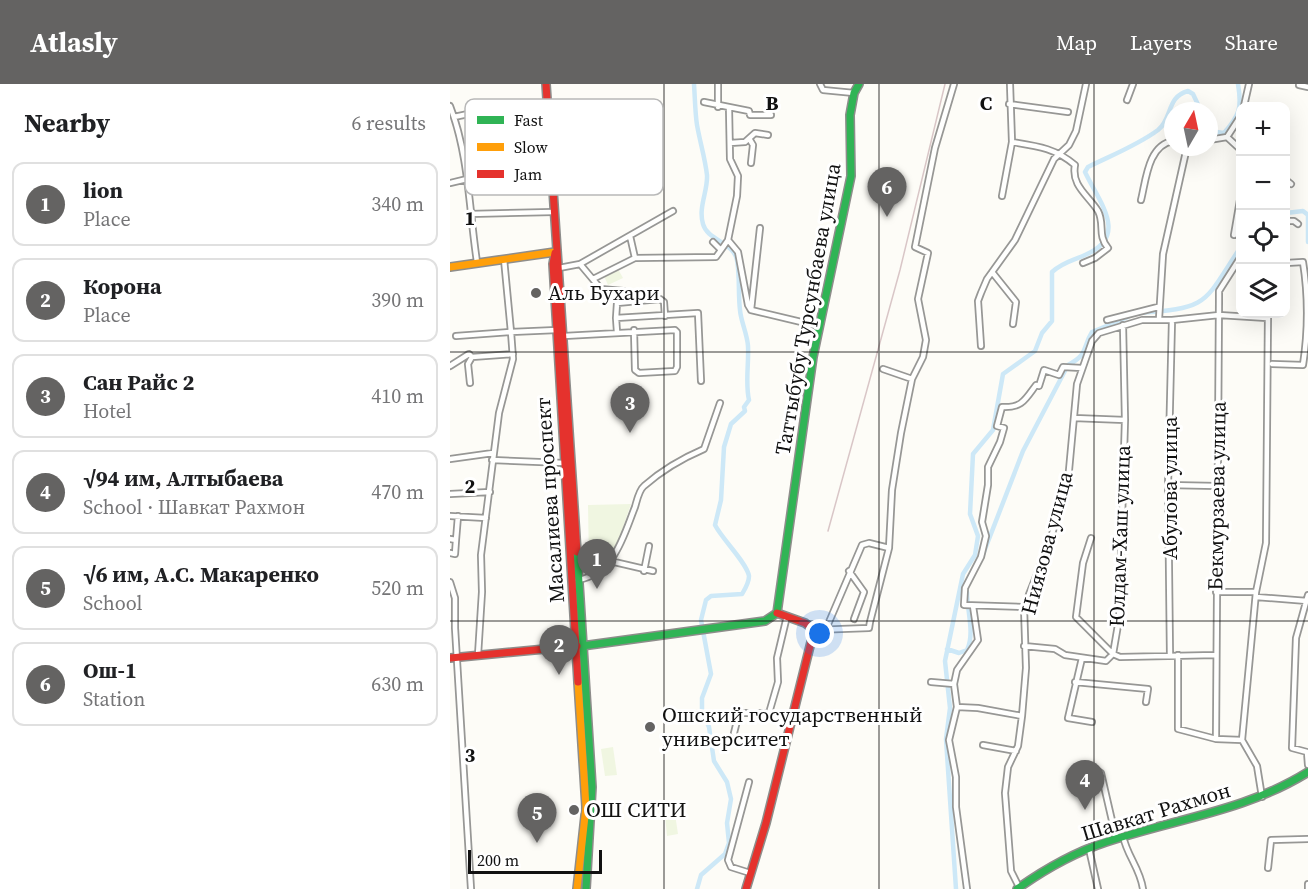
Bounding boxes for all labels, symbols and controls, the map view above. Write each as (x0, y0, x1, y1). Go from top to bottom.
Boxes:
text: Atlasly (30, 23, 118, 61)
text: Map (1056, 28, 1097, 57)
text: Layers (1130, 28, 1192, 57)
text: Share (1225, 28, 1278, 57)
text: B (765, 89, 779, 117)
text: C (980, 89, 992, 117)
legend (465, 99, 663, 195)
north arrow (1164, 102, 1218, 156)
map controls (1236, 102, 1290, 318)
button: + (1236, 102, 1290, 156)
text: Nearby (24, 105, 110, 141)
text: 6 results (351, 109, 426, 137)
text: Fast (514, 109, 544, 131)
text: Slow (514, 136, 549, 158)
button: − (1236, 156, 1290, 210)
street label: Таттыбубу Турсунбаева улица (768, 160, 848, 457)
text: Jam (513, 163, 542, 185)
pin: 6 (868, 168, 906, 217)
text: lion (83, 175, 123, 205)
text: 1 (40, 190, 51, 218)
text: 340 m (371, 190, 424, 218)
text: 1 (465, 204, 475, 232)
text: Place (83, 205, 131, 233)
button: locate (1236, 210, 1290, 264)
button: layers (1236, 264, 1290, 318)
text: Корона (83, 271, 162, 301)
place label: Аль Бухари (548, 278, 660, 307)
text: 2 (40, 286, 51, 314)
text: 390 m (371, 286, 424, 314)
marker: Аль Бухари (529, 286, 543, 300)
text: Place (83, 301, 131, 329)
text: Сан Райс 2 (83, 367, 194, 397)
text: 3 (40, 382, 51, 410)
text: 410 m (371, 382, 424, 410)
pin: 3 (610, 384, 650, 433)
street label: Масалиева проспект (528, 396, 571, 604)
text: Hotel (83, 397, 132, 425)
street label: Бекмурзаева улица (1200, 401, 1233, 591)
street label: Абулова улица (1155, 416, 1184, 560)
street label: Юлдам-Хаш улица (1102, 444, 1137, 627)
text: √94 им, Алтыбаева (83, 463, 283, 493)
street label: Ниязова улица (1013, 468, 1080, 618)
text: 2 (465, 472, 476, 500)
text: 4 (40, 478, 51, 506)
text: 470 m (371, 478, 424, 506)
text: School · Шавкат Рахмон (83, 493, 305, 521)
pin: 1 (578, 540, 616, 589)
text: √6 им, А.С. Макаренко (83, 559, 319, 589)
text: 5 (40, 574, 51, 602)
text: 520 m (371, 574, 424, 602)
text: School (83, 589, 143, 617)
your location (805, 619, 834, 648)
pin: 2 (540, 626, 578, 675)
text: Ош-1 (83, 655, 137, 685)
text: 6 (40, 670, 51, 698)
text: 630 m (371, 670, 424, 698)
text: Station (83, 685, 145, 713)
place label: Ошский государственный университет (662, 700, 923, 753)
marker: Ошский государственный университет (643, 720, 657, 734)
text: 3 (465, 741, 476, 769)
pin: 4 (1066, 760, 1104, 810)
street label: Шавкат Рахмон (1078, 775, 1234, 848)
pin: 5 (518, 794, 556, 843)
place label: ОШ СИТИ (586, 795, 687, 824)
marker: ОШ СИТИ (567, 803, 581, 817)
scale bar (468, 847, 602, 874)
text: 200 m (477, 849, 519, 871)

